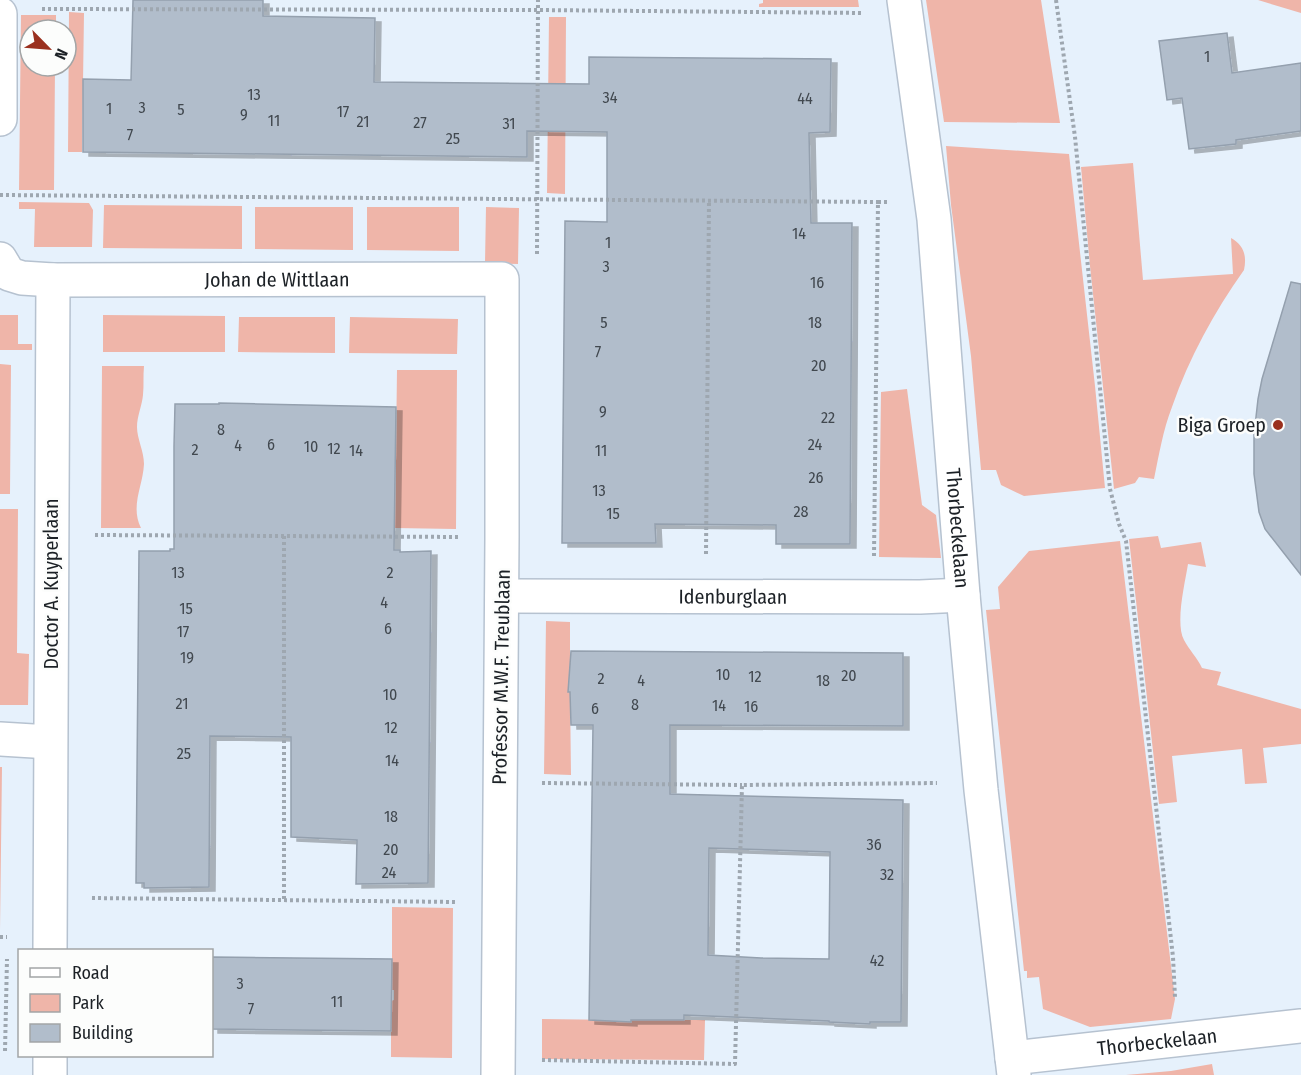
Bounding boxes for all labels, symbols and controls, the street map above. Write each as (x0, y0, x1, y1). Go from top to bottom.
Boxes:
north arrow (18, 18, 78, 78)
text: N (51, 46, 72, 62)
house number: 1 (1204, 47, 1210, 66)
house number: 13 (247, 85, 261, 104)
house number: 34 (603, 88, 618, 107)
house number: 44 (797, 89, 813, 108)
house number: 3 (138, 98, 146, 117)
house number: 1 (106, 99, 112, 118)
house number: 5 (177, 100, 185, 119)
house number: 17 (337, 102, 350, 121)
house number: 9 (240, 105, 248, 124)
house number: 11 (268, 111, 280, 130)
house number: 21 (357, 112, 369, 131)
house number: 27 (413, 113, 427, 132)
house number: 31 (502, 114, 516, 133)
house number: 7 (127, 125, 134, 144)
house number: 25 (446, 129, 460, 148)
house number: 14 (792, 224, 806, 243)
house number: 1 (605, 233, 611, 252)
house number: 3 (602, 257, 610, 276)
street label: Johan de Wittlaan (204, 267, 350, 292)
house number: 16 (810, 273, 824, 292)
house number: 5 (600, 313, 608, 332)
house number: 18 (808, 313, 822, 332)
house number: 7 (595, 342, 602, 361)
house number: 20 (811, 356, 827, 375)
house number: 9 (599, 402, 607, 421)
house number: 22 (821, 408, 835, 427)
place label: Biga Groep (1178, 413, 1266, 437)
marker: Biga Groep (1271, 418, 1285, 432)
house number: 8 (217, 420, 225, 439)
house number: 6 (267, 435, 275, 454)
house number: 24 (808, 435, 822, 454)
house number: 4 (234, 436, 242, 455)
house number: 10 (304, 437, 318, 456)
house number: 12 (327, 439, 341, 458)
house number: 2 (191, 440, 199, 459)
house number: 14 (349, 441, 363, 460)
house number: 11 (595, 441, 607, 460)
street label: Thorbeckelaan (941, 467, 974, 589)
house number: 26 (809, 468, 824, 487)
house number: 13 (592, 481, 606, 500)
street label: Doctor A. Kuyperlaan (39, 498, 63, 670)
house number: 28 (793, 502, 809, 521)
house number: 15 (606, 504, 620, 523)
house number: 13 (171, 563, 185, 582)
house number: 2 (386, 563, 394, 582)
street label: Professor M.W.F. Treublaan (487, 569, 515, 785)
street label: Idenburglaan (679, 584, 787, 609)
house number: 4 (380, 593, 388, 612)
house number: 15 (179, 599, 193, 618)
house number: 6 (384, 619, 392, 638)
house number: 17 (177, 622, 190, 641)
house number: 19 (180, 648, 194, 667)
house number: 10 (716, 665, 730, 684)
house number: 20 (841, 666, 857, 685)
house number: 12 (748, 667, 762, 686)
house number: 2 (597, 669, 605, 688)
house number: 4 (637, 671, 645, 690)
house number: 18 (816, 671, 830, 690)
house number: 10 (383, 685, 397, 704)
house number: 21 (176, 694, 188, 713)
house number: 8 (631, 695, 639, 714)
house number: 14 (712, 696, 726, 715)
house number: 16 (744, 697, 758, 716)
house number: 6 (591, 699, 599, 718)
house number: 12 (384, 718, 398, 737)
house number: 25 (177, 744, 191, 763)
house number: 14 (385, 751, 399, 770)
house number: 18 (384, 807, 398, 826)
house number: 36 (866, 835, 882, 854)
house number: 20 (383, 840, 399, 859)
house number: 24 (382, 863, 396, 882)
house number: 32 (880, 865, 894, 884)
legend (18, 949, 213, 1057)
house number: 42 (870, 951, 884, 970)
text: Road (72, 962, 109, 984)
house number: 3 (236, 974, 244, 993)
text: Park (72, 992, 105, 1014)
house number: 11 (331, 992, 343, 1011)
house number: 7 (248, 999, 255, 1018)
text: Building (72, 1022, 133, 1044)
street label: Thorbeckelaan (1096, 1023, 1218, 1061)

